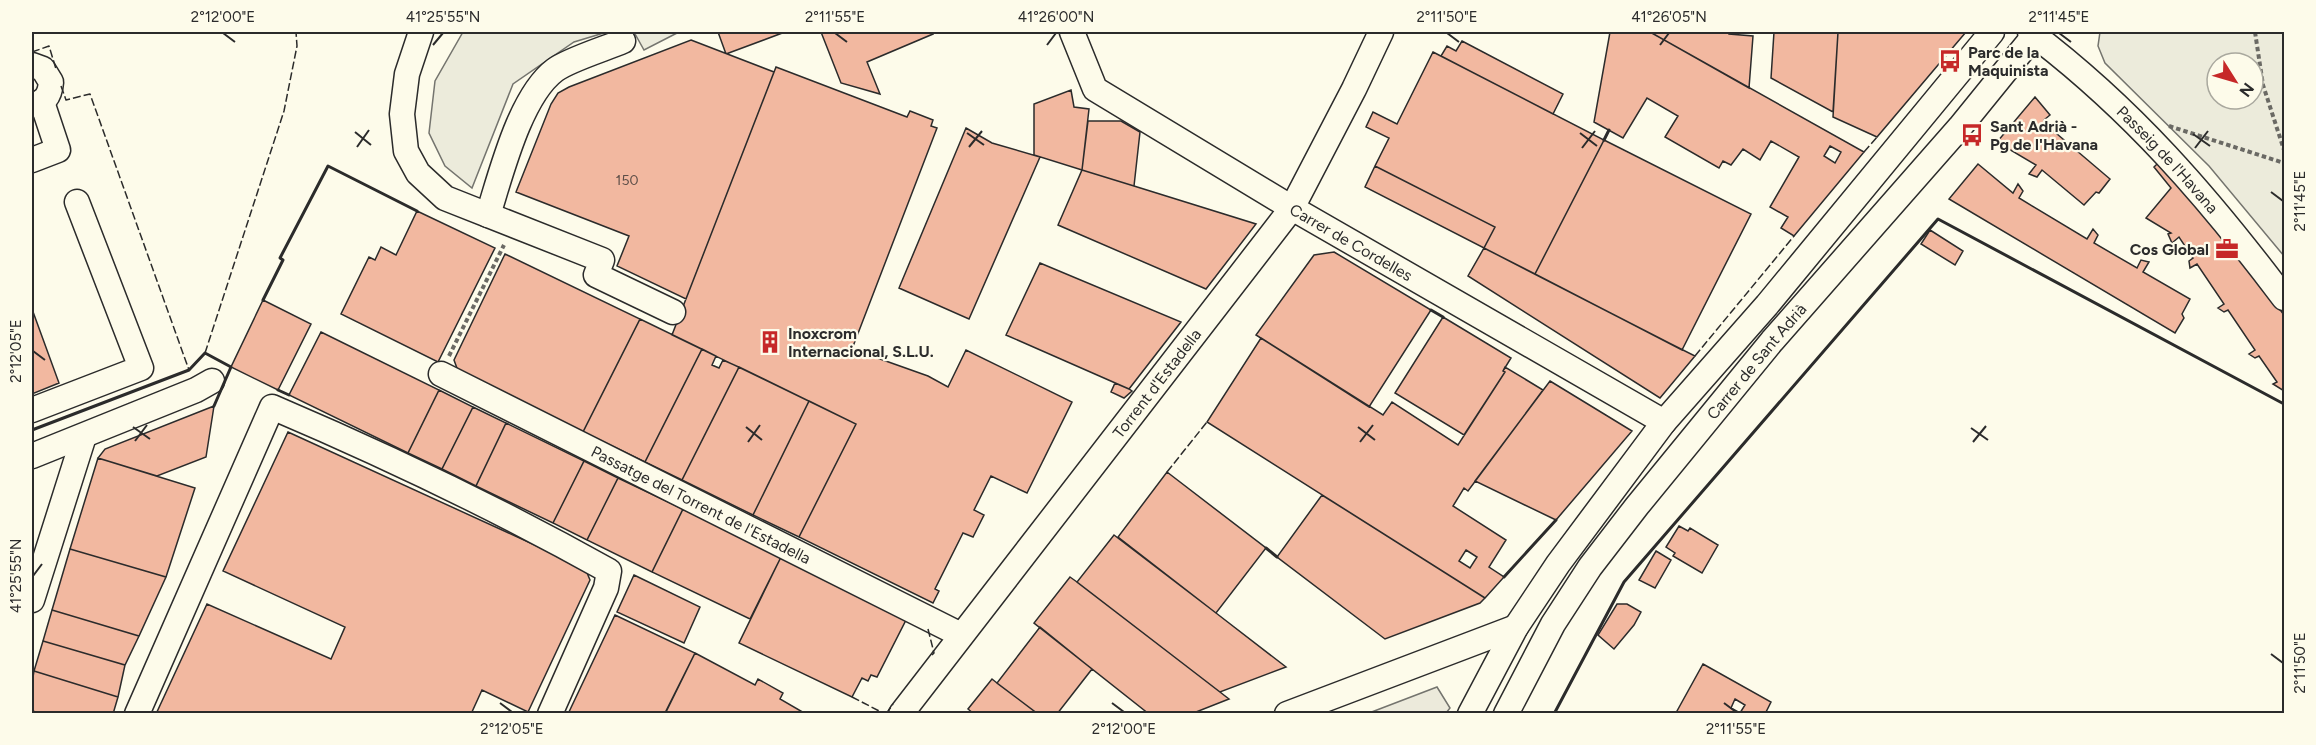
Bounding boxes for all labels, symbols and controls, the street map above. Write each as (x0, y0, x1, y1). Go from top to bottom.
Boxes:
text: 2°12'00"E (191, 8, 255, 26)
text: 41°25'55"N (406, 8, 480, 26)
text: 2°11'55"E (805, 8, 865, 26)
text: 41°26'00"N (1018, 8, 1094, 26)
text: 2°11'50"E (1416, 8, 1478, 26)
text: 41°26'05"N (1631, 8, 1707, 26)
text: 2°11'45"E (2029, 8, 2089, 26)
place label: Parc de la Maquinista (1968, 43, 2049, 80)
bus stop icon: Parc de la Maquinista (1937, 48, 1963, 74)
north arrow (2205, 51, 2265, 111)
text: N (2235, 79, 2258, 100)
street label: Passeig de l'Havana (2113, 102, 2222, 217)
place label: Sant Adrià - Pg de l'Havana (1990, 117, 2098, 154)
bus stop icon: Sant Adrià - Pg de l'Havana (1959, 122, 1985, 148)
text: 2°11'45"E (2291, 171, 2309, 231)
house number: 150 (616, 172, 638, 189)
street label: Carrer de Cordelles (1286, 200, 1416, 285)
office icon: Cos Global (2214, 236, 2240, 262)
place label: Cos Global (2130, 240, 2209, 259)
street label: Carrer de Sant Adrià (1703, 300, 1810, 423)
text: 2°12'05"E (7, 319, 25, 383)
place label: Inoxcrom Internacional, S.L.U. (788, 324, 934, 361)
street label: Torrent d'Estadella (1109, 325, 1205, 442)
building icon: Inoxcrom Internacional, S.L.U. (757, 329, 783, 355)
street label: Passatge del Torrent de l'Estadella (588, 442, 814, 568)
text: 41°25'55"N (7, 539, 25, 613)
text: 2°11'50"E (2291, 632, 2309, 694)
text: 2°12'05"E (480, 720, 544, 738)
text: 2°12'00"E (1092, 720, 1156, 738)
text: 2°11'55"E (1706, 720, 1766, 738)

